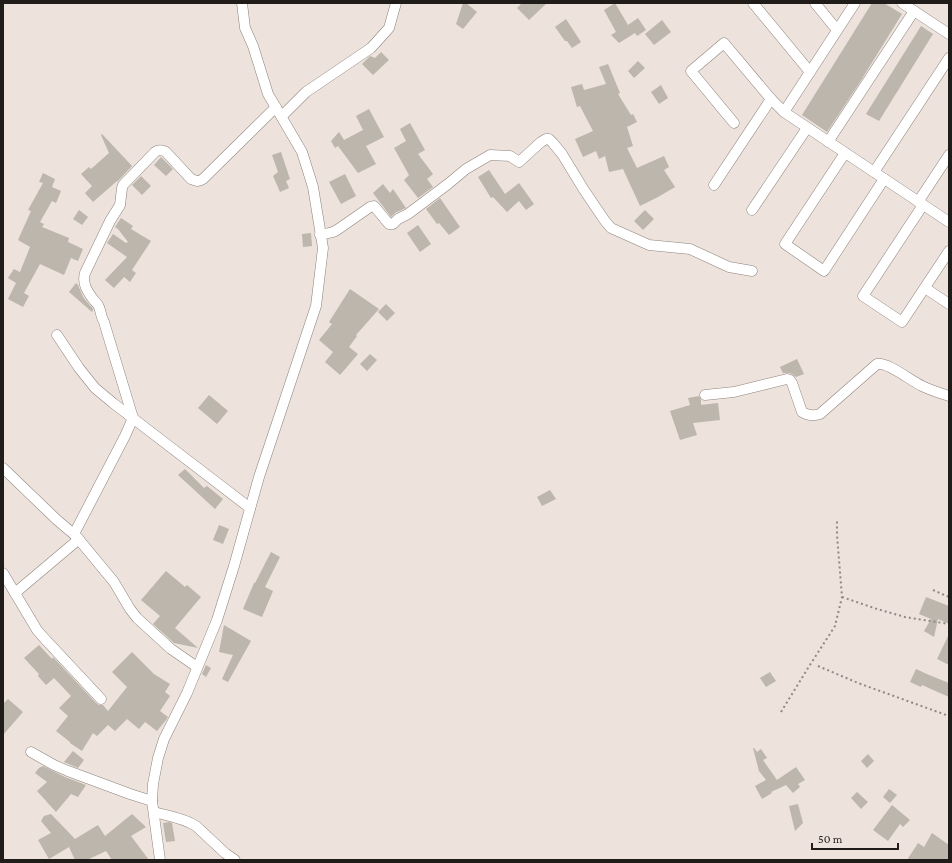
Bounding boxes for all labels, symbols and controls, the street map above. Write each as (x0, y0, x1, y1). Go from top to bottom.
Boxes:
scale bar (812, 825, 898, 851)
text: 50 m (818, 832, 843, 846)

